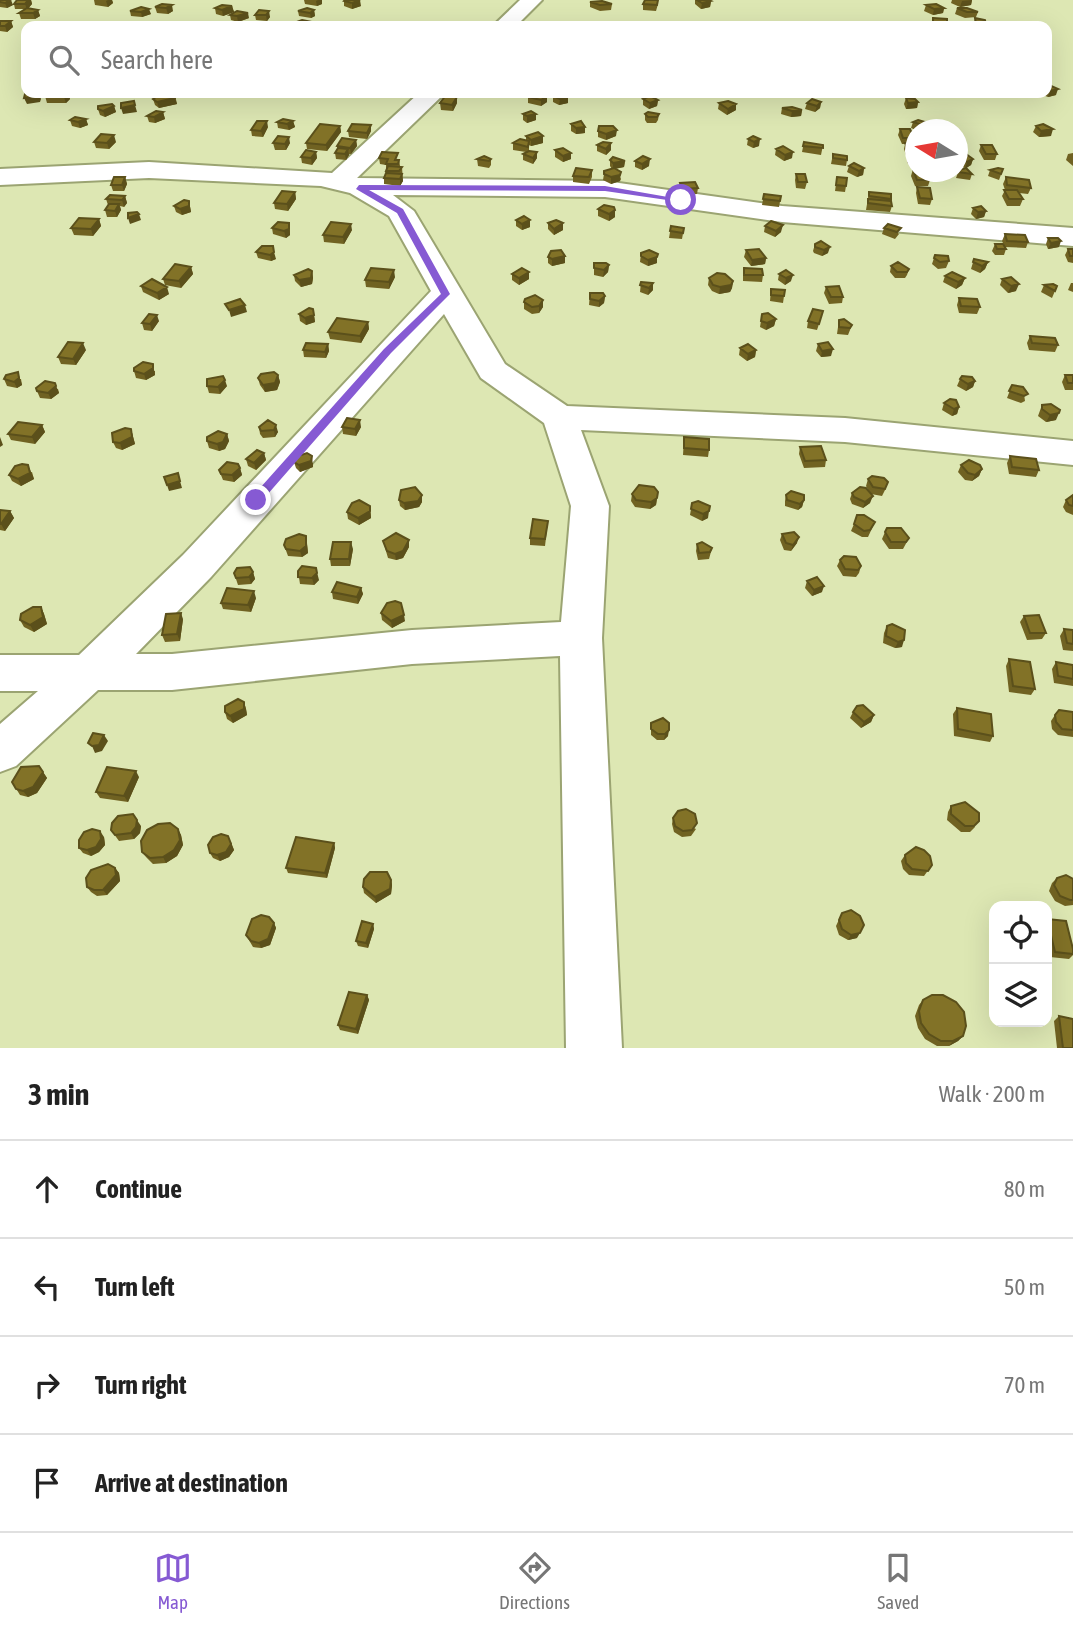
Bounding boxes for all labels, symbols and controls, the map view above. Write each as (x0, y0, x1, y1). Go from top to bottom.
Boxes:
search box (21, 21, 1052, 98)
icon: search (45, 41, 83, 79)
text: Search here (101, 45, 213, 75)
north arrow (905, 119, 968, 182)
route start (665, 184, 696, 215)
route end (240, 484, 271, 515)
map controls (989, 901, 1052, 1027)
button: locate (989, 901, 1052, 964)
button: layers (989, 964, 1052, 1027)
text: 3 min (28, 1077, 89, 1111)
text: Walk · 200 m (939, 1081, 1045, 1107)
icon: ahead (28, 1170, 66, 1208)
text: Continue (95, 1174, 182, 1204)
text: 80 m (1004, 1176, 1045, 1202)
icon: left (28, 1268, 66, 1306)
text: Turn left (95, 1272, 175, 1302)
text: 50 m (1004, 1274, 1045, 1300)
icon: right (28, 1366, 66, 1404)
text: Turn right (95, 1370, 186, 1400)
text: 70 m (1004, 1372, 1045, 1398)
icon: arrive (28, 1464, 66, 1502)
text: Arrive at destination (95, 1468, 288, 1498)
tab: Map (154, 1549, 192, 1613)
tab: Directions (499, 1549, 570, 1613)
tab: Saved (877, 1549, 919, 1613)

